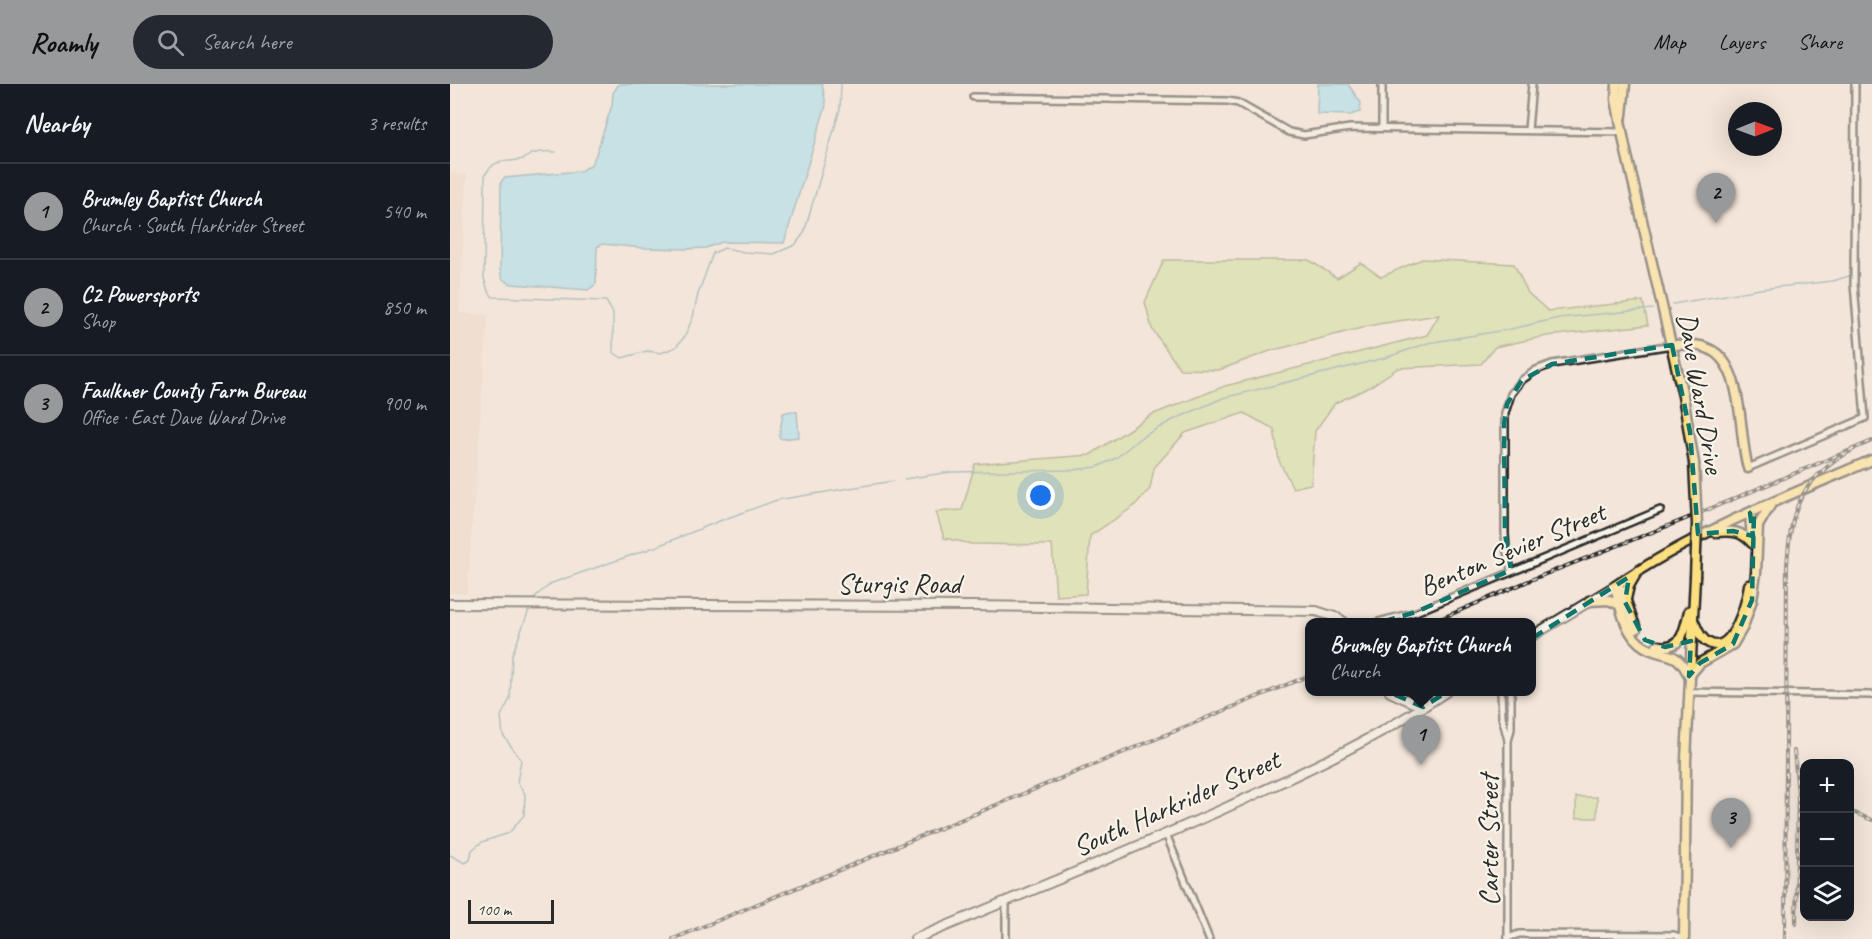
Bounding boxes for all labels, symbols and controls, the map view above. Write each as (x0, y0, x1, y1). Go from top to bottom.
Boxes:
search box (133, 15, 553, 69)
text: Roamly (30, 25, 97, 60)
icon: search (154, 26, 187, 59)
text: Search here (202, 28, 292, 56)
text: Map (1653, 29, 1686, 55)
text: Layers (1719, 29, 1765, 55)
text: Share (1798, 29, 1842, 55)
north arrow (1728, 102, 1782, 156)
text: Nearby (24, 107, 89, 140)
text: 3 results (367, 111, 426, 136)
pin: 2 (1696, 174, 1736, 223)
text: Brumley Baptist Church (81, 185, 262, 213)
text: 1 (39, 199, 48, 224)
text: 540 m (383, 199, 426, 224)
text: Church · South Harkrider Street (81, 213, 303, 238)
text: C2 Powersports (81, 281, 198, 309)
text: 2 (39, 295, 48, 320)
text: 850 m (383, 295, 426, 320)
text: Shop (81, 309, 115, 334)
street label: Dave Ward Drive (1670, 310, 1733, 478)
text: Faulkner County Farm Bureau (81, 377, 305, 405)
text: 3 (39, 391, 48, 416)
text: 900 m (383, 391, 426, 416)
text: Office · East Dave Ward Drive (81, 405, 285, 430)
your location (1026, 481, 1055, 510)
street label: Benton Sevier Street (1414, 493, 1613, 604)
street label: Sturgis Road (837, 566, 965, 601)
popup (1305, 618, 1536, 696)
text: Brumley Baptist Church (1330, 631, 1511, 659)
text: Church (1330, 659, 1380, 684)
pin: 1 (1402, 716, 1440, 765)
street label: South Harkrider Street (1067, 741, 1287, 864)
map controls (1800, 759, 1854, 921)
button: + (1800, 759, 1854, 813)
street label: Carter Street (1471, 770, 1506, 906)
pin: 3 (1712, 798, 1750, 848)
button: − (1800, 813, 1854, 867)
button: layers (1800, 867, 1854, 921)
scale bar (468, 897, 554, 924)
text: 100 m (477, 900, 511, 920)

